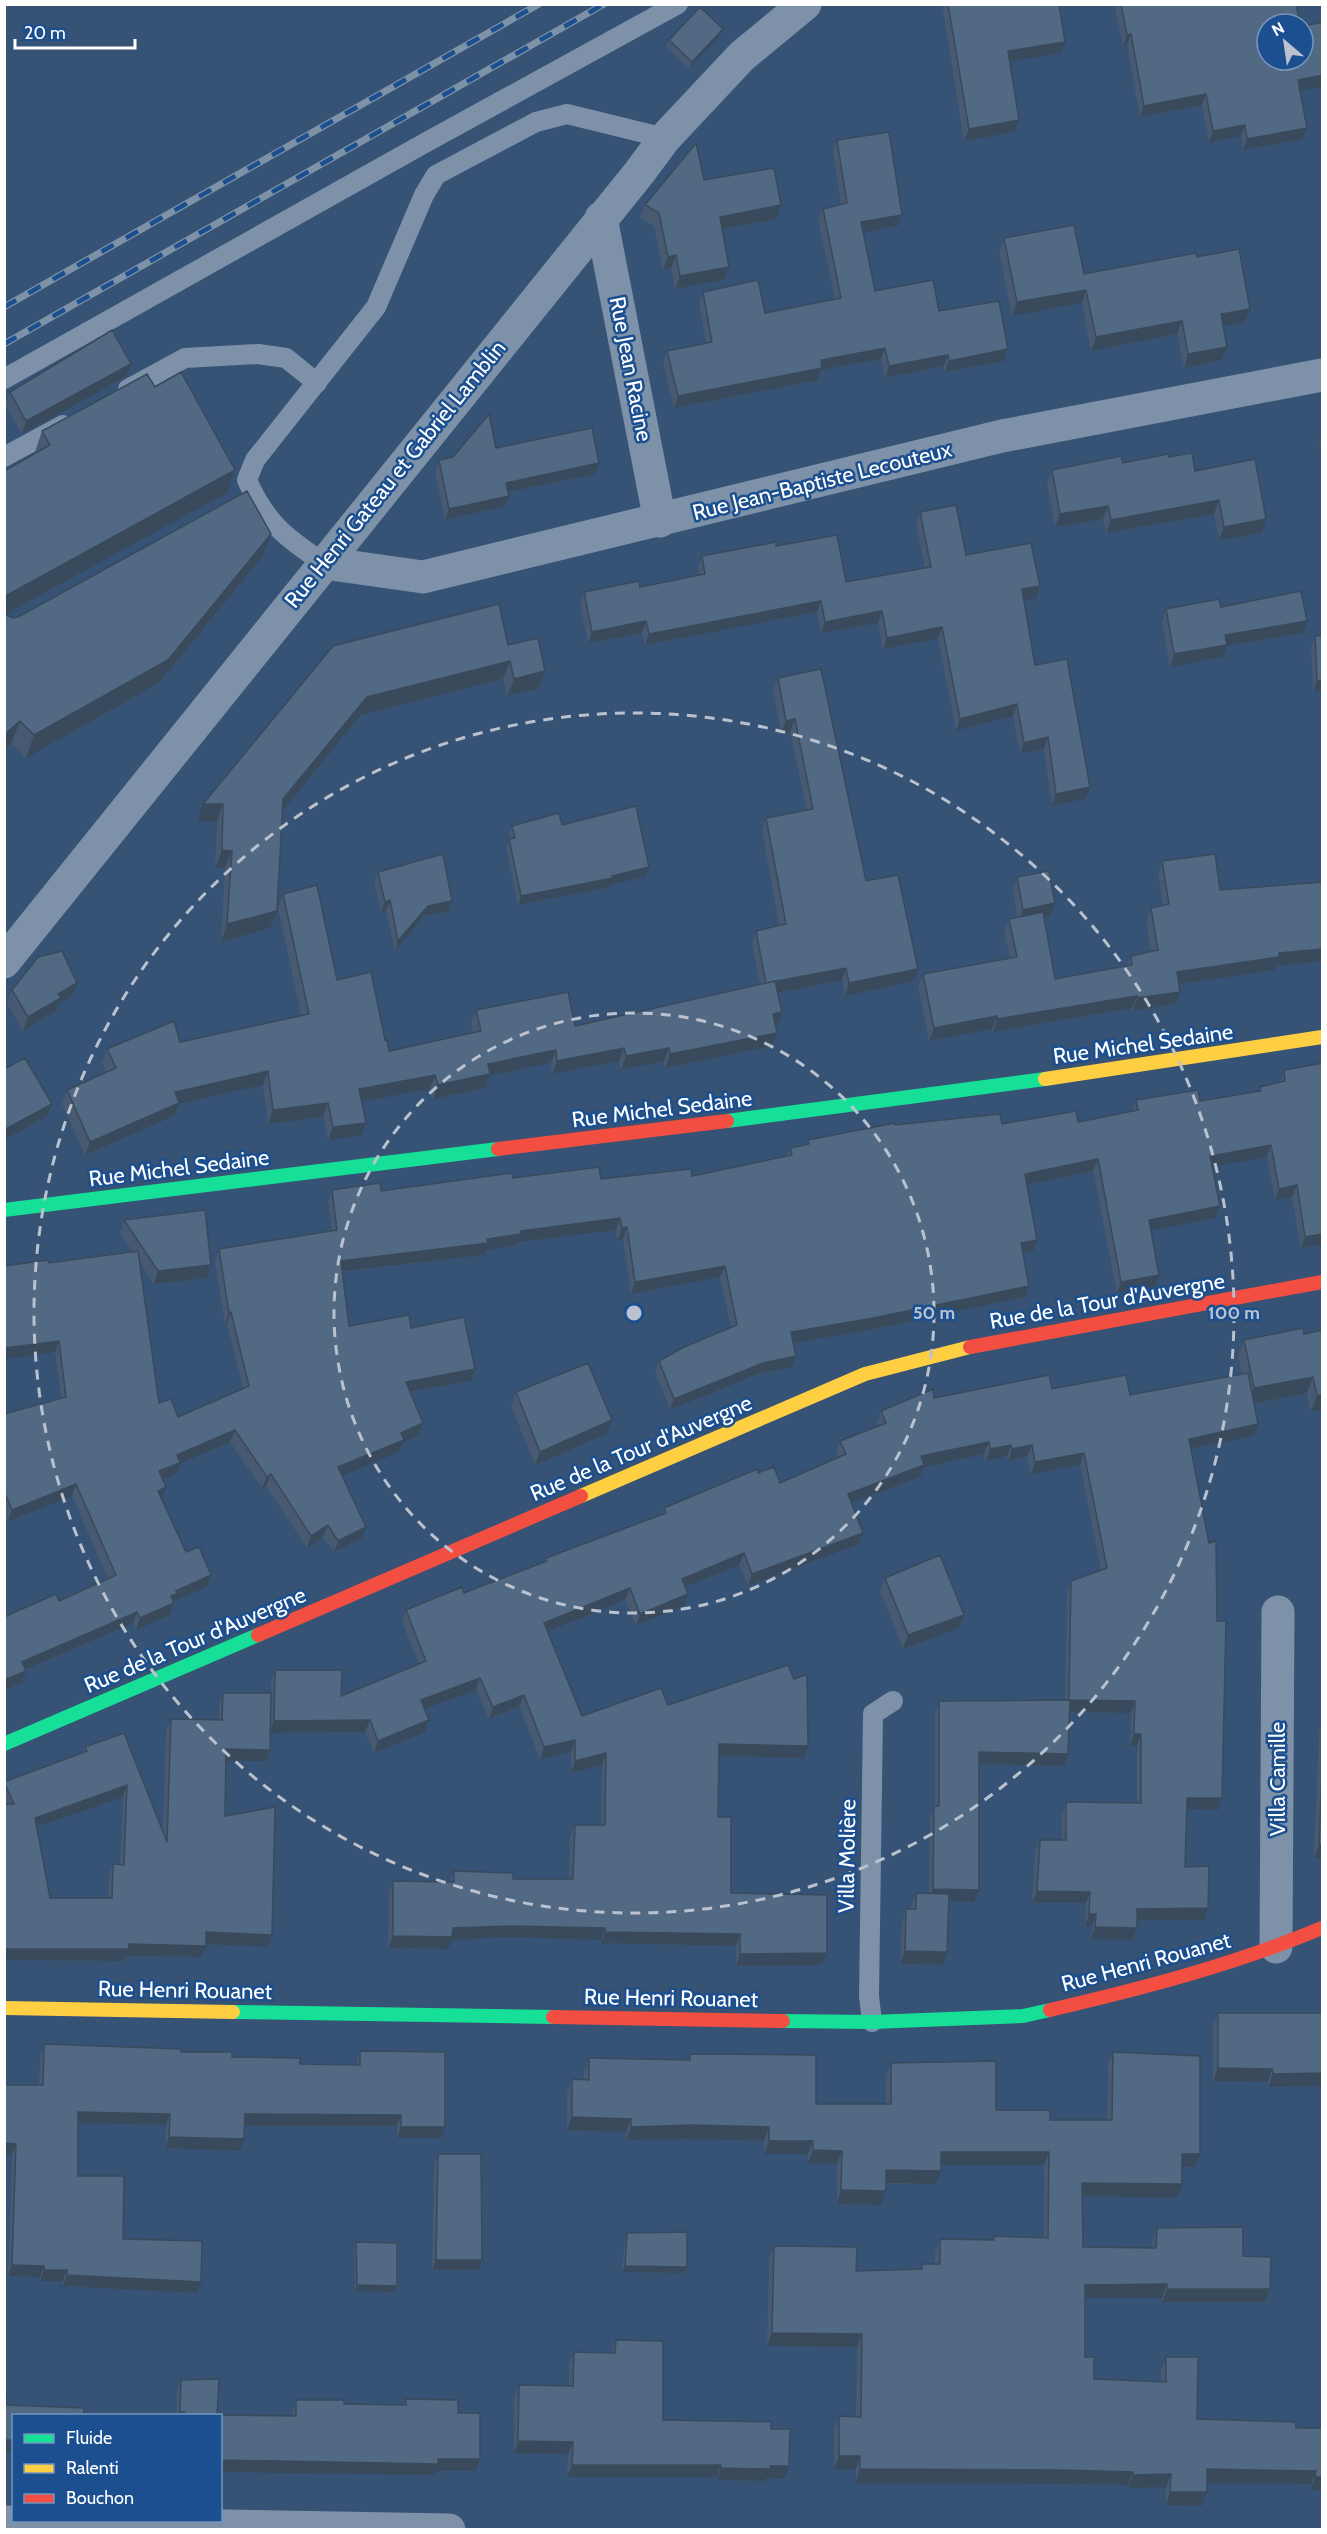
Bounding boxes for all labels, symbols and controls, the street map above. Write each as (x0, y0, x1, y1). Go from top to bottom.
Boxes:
scale bar (15, 12, 135, 50)
north arrow (1255, 12, 1315, 72)
text: N (1268, 18, 1288, 40)
text: 20 m (24, 22, 66, 44)
street label: Rue Jean Racine (604, 294, 658, 444)
street label: Rue Henri Gateau et Gabriel Lamblin (279, 335, 511, 613)
street label: Rue Jean-Baptiste Lecouteux (690, 436, 955, 526)
street label: Rue Michel Sedaine (1051, 1018, 1235, 1070)
street label: Rue Michel Sedaine (570, 1085, 754, 1133)
street label: Rue Michel Sedaine (87, 1144, 271, 1192)
street label: Rue de la Tour d'Auvergne (987, 1267, 1227, 1335)
text: 50 m (913, 1302, 955, 1324)
text: 100 m (1208, 1302, 1260, 1324)
centre of rings (624, 1303, 644, 1323)
street label: Rue de la Tour d'Auvergne (526, 1389, 756, 1507)
street label: Rue de la Tour d'Auvergne (80, 1581, 310, 1699)
street label: Villa Camille (1264, 1722, 1291, 1836)
street label: Villa Molière (833, 1799, 861, 1913)
street label: Rue Henri Rouanet (1058, 1926, 1234, 1998)
street label: Rue Henri Rouanet (98, 1975, 273, 2005)
street label: Rue Henri Rouanet (584, 1983, 759, 2013)
legend (12, 2414, 222, 2522)
text: Fluide (66, 2427, 112, 2449)
text: Ralenti (66, 2457, 119, 2479)
text: Bouchon (66, 2487, 134, 2509)

